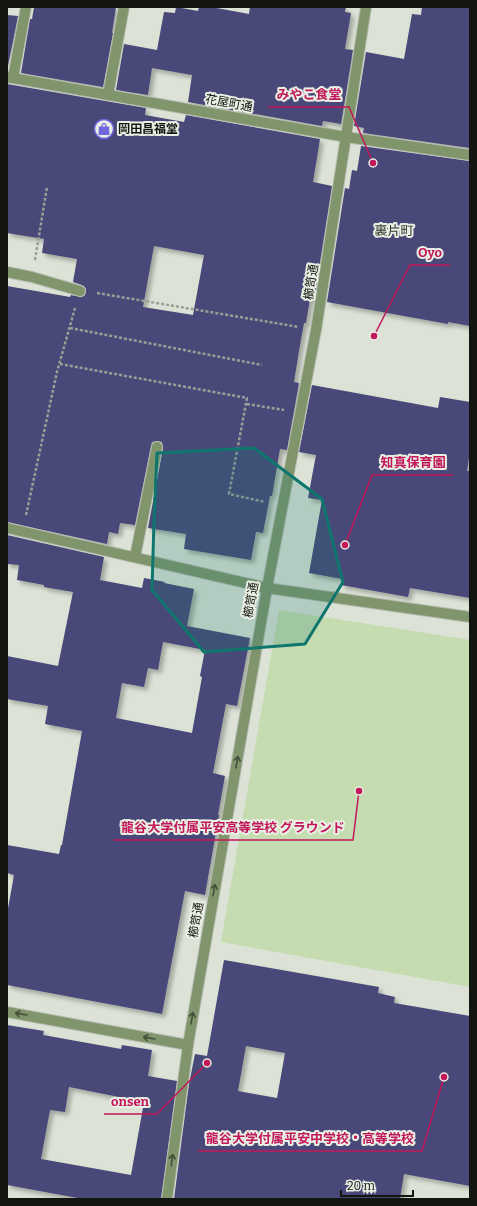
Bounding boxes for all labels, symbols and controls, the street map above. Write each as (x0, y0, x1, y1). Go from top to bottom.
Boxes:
callout: みやこ食堂 (268, 82, 349, 107)
text: みやこ食堂 (276, 87, 342, 102)
street label: 花屋町通 (204, 92, 254, 114)
shop icon: 岡田昌福堂 (93, 118, 115, 140)
place label: 岡田昌福堂 (118, 122, 178, 136)
district label: 裏片町 (374, 223, 414, 238)
callout: Oyo (410, 240, 450, 265)
text: Oyo (418, 245, 442, 260)
street label: 櫛笥通 (301, 263, 321, 301)
callout: 知真保育園 (372, 450, 453, 475)
text: 知真保育園 (380, 455, 446, 470)
street label: 櫛笥通 (241, 581, 261, 619)
one-way arrow (233, 755, 241, 768)
callout: 龍谷大学付属平安高等学校 グラウンド (113, 815, 353, 840)
text: 龍谷大学付属平安高等学校 グラウンド (121, 820, 345, 835)
one-way arrow (211, 884, 219, 897)
street label: 櫛笥通 (186, 901, 206, 939)
one-way arrow (15, 1010, 28, 1018)
one-way arrow (188, 1012, 196, 1025)
one-way arrow (143, 1033, 156, 1041)
callout: onsen (104, 1089, 157, 1114)
text: onsen (111, 1094, 150, 1109)
callout: 龍谷大学付属平安中学校・高等学校 (198, 1126, 422, 1151)
text: 龍谷大学付属平安中学校・高等学校 (206, 1131, 414, 1146)
one-way arrow (169, 1154, 176, 1167)
scale bar (341, 1172, 413, 1198)
text: 20 m (347, 1179, 376, 1193)

